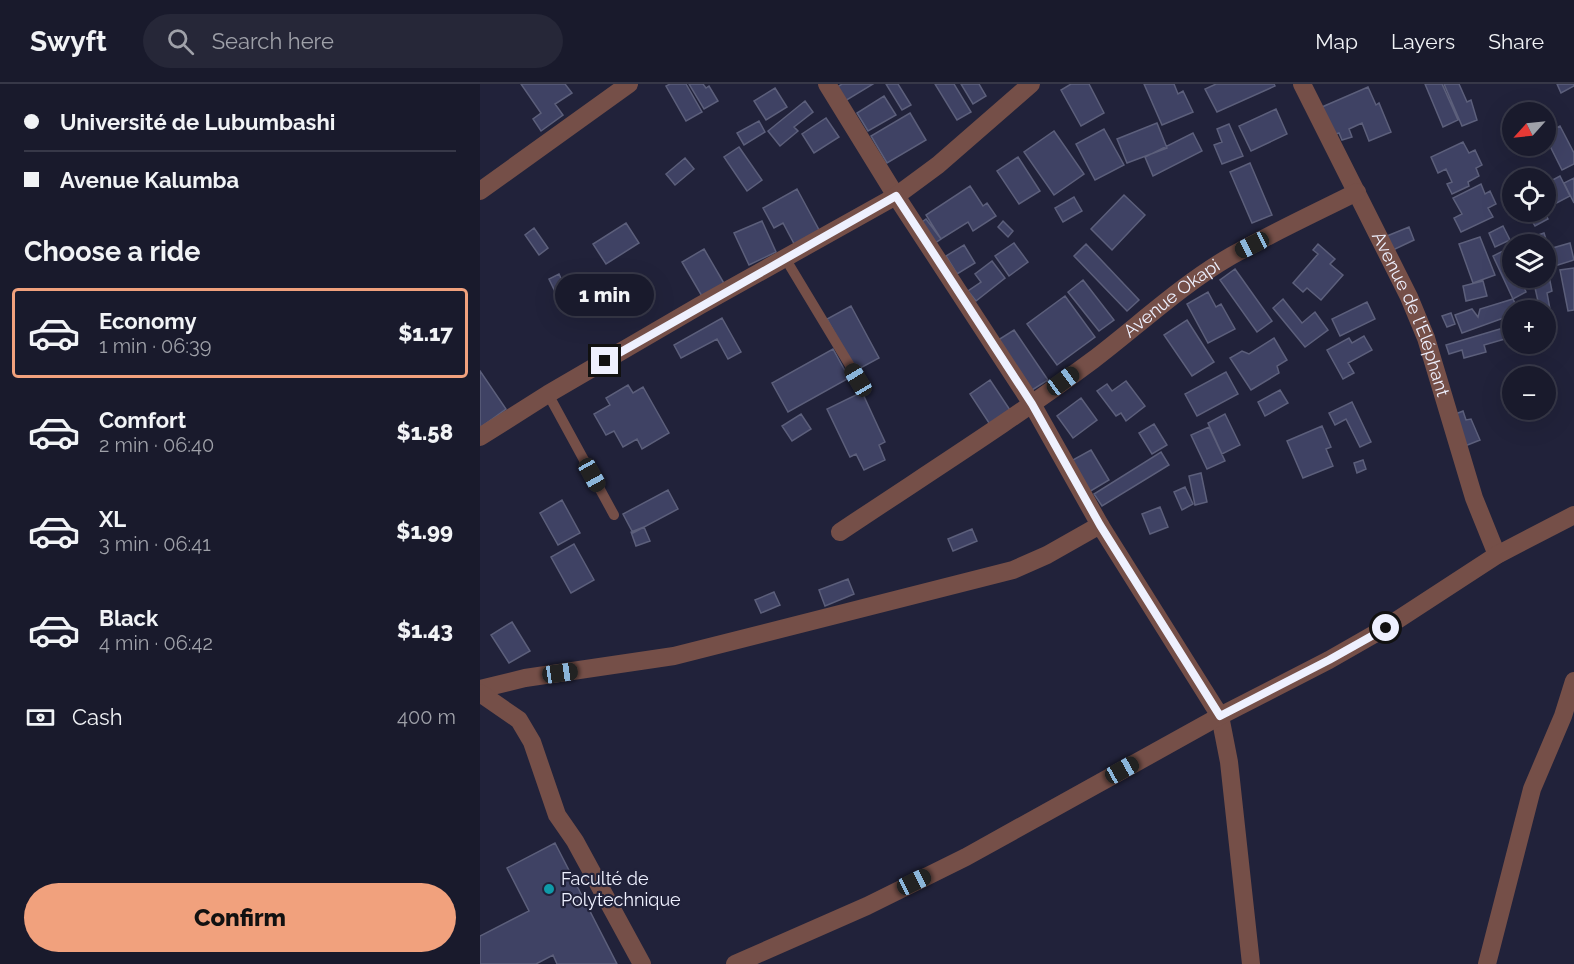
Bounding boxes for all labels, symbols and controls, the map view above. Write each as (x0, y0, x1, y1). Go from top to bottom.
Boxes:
search box (143, 14, 563, 68)
text: Swyft (30, 25, 107, 58)
icon: search (164, 25, 197, 58)
text: Search here (212, 28, 334, 54)
text: Map (1315, 29, 1358, 54)
text: Layers (1391, 29, 1455, 54)
text: Share (1488, 29, 1544, 54)
north arrow (1502, 102, 1556, 156)
map controls (1502, 102, 1556, 420)
text: Université de Lubumbashi (60, 109, 335, 135)
text: Avenue Kalumba (60, 167, 239, 193)
button: locate (1502, 168, 1556, 222)
street label: Avenue de l'Eléphant (1368, 228, 1454, 399)
car (1232, 229, 1272, 261)
button: layers (1502, 234, 1556, 288)
text: Choose a ride (24, 236, 200, 267)
street label: Avenue Okapi (1119, 255, 1223, 342)
callout: 1 min (556, 274, 654, 316)
text: 1 min (579, 283, 630, 307)
button: + (1502, 300, 1556, 354)
icon: car (27, 306, 81, 360)
text: Economy (99, 308, 197, 334)
text: $1.17 (398, 320, 453, 346)
text: 1 min · 06:39 (99, 334, 212, 358)
route end (591, 347, 618, 374)
car (841, 360, 875, 400)
car (1043, 363, 1083, 399)
button: − (1502, 366, 1556, 420)
icon: car (27, 405, 81, 459)
text: Comfort (99, 407, 186, 433)
text: $1.58 (397, 419, 453, 445)
text: 2 min · 06:40 (99, 433, 214, 457)
car (575, 455, 609, 495)
icon: car (27, 504, 81, 558)
text: XL (99, 506, 126, 532)
text: $1.99 (396, 518, 453, 544)
text: 3 min · 06:41 (99, 532, 211, 556)
icon: car (27, 603, 81, 657)
text: Black (99, 605, 158, 631)
route start (1372, 614, 1399, 641)
text: $1.43 (397, 617, 453, 643)
text: 4 min · 06:42 (99, 631, 213, 655)
car (541, 662, 579, 684)
icon: cash (24, 701, 57, 734)
text: Cash (72, 704, 123, 730)
text: 400 m (397, 705, 456, 729)
car (1102, 753, 1142, 787)
car (894, 866, 934, 898)
place label: Faculté de Polytechnique (561, 868, 681, 910)
marker: Faculté de Polytechnique (542, 882, 556, 896)
button: Confirm (24, 883, 456, 952)

